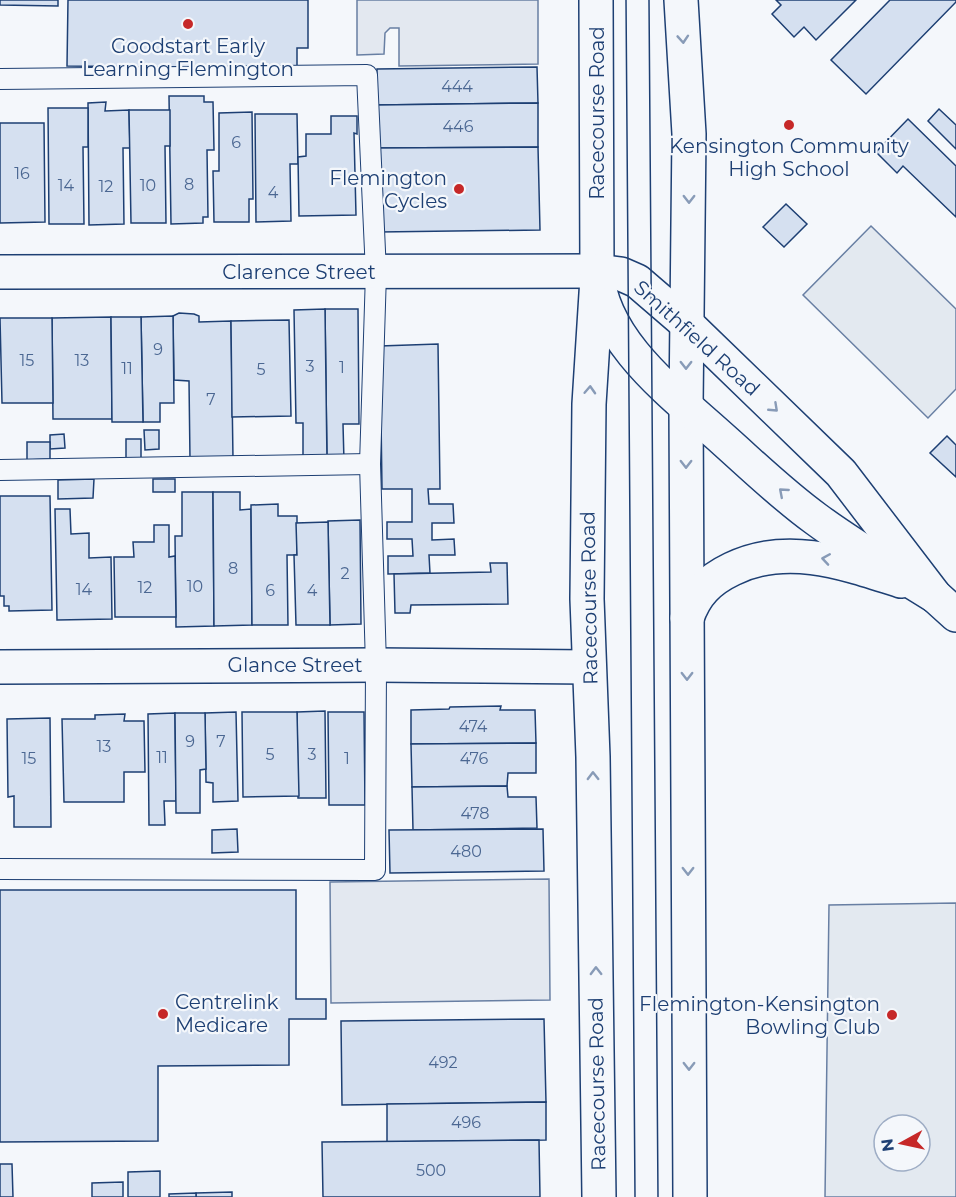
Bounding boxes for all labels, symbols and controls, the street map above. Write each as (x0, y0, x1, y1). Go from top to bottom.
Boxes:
marker: Goodstart Early Learning Flemington (181, 17, 195, 31)
street label: Racecourse Road (585, 26, 609, 200)
place label: Goodstart Early Learning Flemington (82, 34, 294, 81)
one-way arrow (677, 34, 690, 43)
house number: 444 (441, 77, 473, 96)
house number: 446 (443, 117, 474, 136)
marker: Kensington Community High School (782, 118, 796, 132)
house number: 6 (231, 133, 241, 152)
place label: Kensington Community High School (669, 134, 909, 181)
house number: 16 (14, 164, 30, 183)
place label: Flemington Cycles (329, 166, 447, 213)
house number: 8 (184, 175, 194, 194)
house number: 14 (58, 176, 75, 195)
house number: 10 (140, 176, 156, 195)
house number: 12 (99, 177, 113, 196)
marker: Flemington Cycles (452, 182, 466, 196)
house number: 4 (268, 183, 279, 202)
one-way arrow (683, 195, 695, 204)
street label: Clarence Street (222, 260, 376, 284)
street label: Smithfield Road (629, 275, 765, 401)
house number: 9 (153, 340, 163, 359)
house number: 15 (20, 351, 34, 370)
house number: 13 (75, 351, 89, 370)
house number: 3 (305, 357, 315, 376)
house number: 1 (339, 358, 345, 377)
house number: 11 (121, 359, 133, 378)
house number: 5 (256, 360, 266, 379)
one-way arrow (680, 360, 692, 369)
one-way arrow (583, 386, 596, 395)
house number: 7 (206, 390, 216, 409)
one-way arrow (766, 401, 777, 412)
one-way arrow (680, 460, 692, 469)
one-way arrow (779, 488, 790, 499)
street label: Racecourse Road (575, 511, 603, 685)
one-way arrow (821, 554, 831, 566)
house number: 8 (228, 559, 238, 578)
house number: 2 (340, 564, 350, 583)
house number: 10 (187, 577, 203, 596)
house number: 12 (138, 578, 152, 597)
house number: 14 (76, 580, 93, 599)
house number: 6 (265, 581, 275, 600)
house number: 4 (307, 581, 318, 600)
street label: Glance Street (227, 653, 363, 677)
one-way arrow (681, 672, 693, 681)
house number: 474 (459, 717, 488, 736)
house number: 9 (185, 732, 195, 751)
house number: 7 (216, 732, 226, 751)
house number: 13 (97, 737, 111, 756)
house number: 5 (265, 745, 275, 764)
house number: 3 (307, 745, 317, 764)
house number: 11 (156, 748, 168, 767)
house number: 15 (22, 749, 36, 768)
house number: 1 (344, 749, 350, 768)
house number: 476 (460, 749, 489, 768)
one-way arrow (587, 771, 599, 780)
house number: 478 (460, 804, 490, 823)
house number: 480 (450, 842, 482, 861)
one-way arrow (682, 867, 694, 876)
one-way arrow (589, 966, 602, 975)
place label: Centrelink Medicare (175, 990, 279, 1037)
place label: Flemington-Kensington Bowling Club (639, 992, 880, 1039)
street label: Racecourse Road (583, 997, 611, 1171)
marker: Centrelink Medicare (156, 1007, 170, 1021)
marker: Flemington-Kensington Bowling Club (885, 1008, 899, 1022)
house number: 492 (428, 1053, 458, 1072)
one-way arrow (683, 1062, 696, 1071)
house number: 496 (451, 1113, 481, 1132)
north arrow (872, 1113, 932, 1173)
text: N (877, 1137, 898, 1153)
house number: 500 (416, 1161, 446, 1180)

